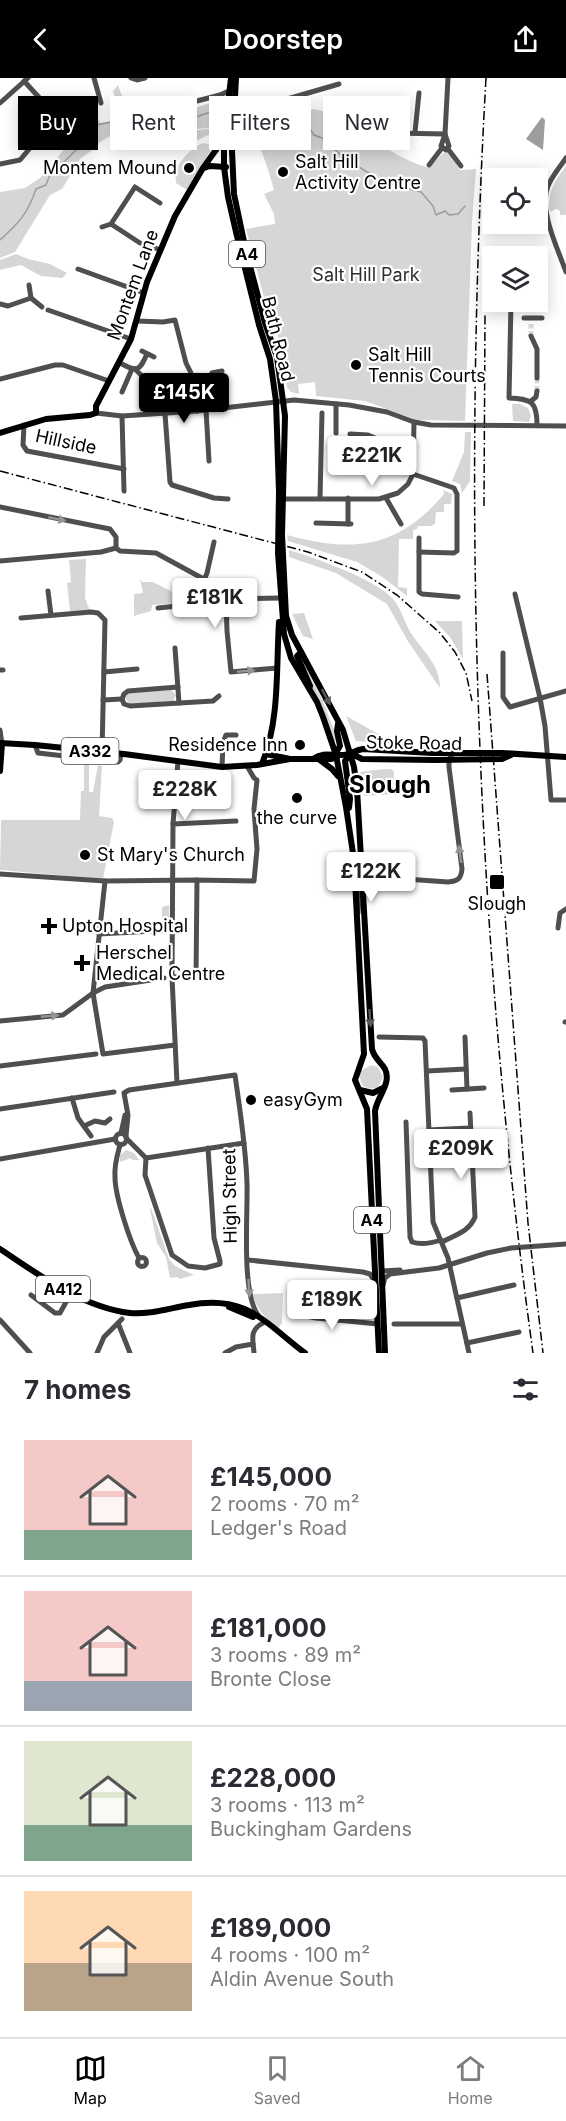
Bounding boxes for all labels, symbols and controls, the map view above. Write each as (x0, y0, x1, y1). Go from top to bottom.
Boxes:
icon: back (24, 23, 57, 56)
text: Doorstep (223, 23, 343, 56)
icon: share (509, 23, 542, 56)
chip: Buy (18, 96, 98, 150)
chip: Rent (110, 96, 197, 150)
chip: Filters (209, 96, 311, 150)
chip: New (323, 96, 410, 150)
place label: Salt Hill Activity Centre (295, 151, 421, 193)
place label: Montem Mound (43, 157, 177, 178)
marker: Montem Mound (182, 161, 196, 175)
marker: Salt Hill Activity Centre (276, 165, 290, 179)
map controls (482, 168, 548, 312)
button: locate (482, 168, 548, 234)
street label: Montem Lane (103, 227, 162, 343)
road number: A4 (229, 241, 265, 267)
button: layers (482, 246, 548, 312)
park label: Salt Hill Park (312, 264, 420, 285)
street label: Bath Road (258, 294, 299, 384)
place label: Salt Hill Tennis Courts (368, 344, 486, 386)
marker: Salt Hill Tennis Courts (349, 358, 363, 372)
pin: £145K (142, 373, 226, 424)
text: £145K (153, 380, 215, 404)
street label: Hillside (34, 425, 99, 458)
pin: £221K (330, 436, 414, 487)
text: £221K (342, 443, 402, 467)
one-way arrow (48, 514, 67, 524)
pin: £181K (173, 578, 257, 629)
text: £181K (186, 585, 244, 609)
one-way arrow (236, 666, 255, 676)
one-way arrow (321, 688, 330, 705)
street label: Stoke Road (366, 731, 462, 754)
place label: Residence Inn (168, 734, 288, 755)
road number: A332 (62, 738, 118, 764)
marker: Residence Inn (293, 738, 307, 752)
pin: £228K (143, 770, 227, 821)
district label: Slough (349, 770, 431, 799)
text: £228K (152, 777, 218, 801)
marker: the curve (290, 791, 304, 805)
place label: the curve (257, 807, 337, 828)
place label: St Mary's Church (97, 844, 245, 865)
one-way arrow (455, 844, 464, 863)
marker: St Mary's Church (78, 848, 92, 862)
pin: £122K (329, 852, 413, 903)
text: £122K (341, 859, 401, 883)
marker: Slough (488, 873, 506, 891)
place label: Slough (467, 893, 527, 914)
place label: Upton Hospital (62, 915, 188, 936)
marker: Upton Hospital (40, 917, 58, 935)
place label: Herschel Medical Centre (96, 942, 225, 984)
marker: Herschel Medical Centre (73, 954, 91, 972)
one-way arrow (365, 1009, 374, 1028)
one-way arrow (41, 1011, 60, 1021)
place label: easyGym (263, 1089, 343, 1110)
marker: easyGym (244, 1093, 258, 1107)
pin: £209K (419, 1129, 503, 1180)
text: £209K (428, 1136, 494, 1160)
street label: High Street (218, 1148, 241, 1244)
road number: A4 (354, 1207, 390, 1233)
road number: A412 (36, 1276, 90, 1302)
one-way arrow (245, 1279, 254, 1298)
pin: £189K (290, 1280, 374, 1331)
text: £189K (301, 1287, 363, 1311)
icon: filters (509, 1373, 542, 1406)
text: 7 homes (24, 1374, 131, 1405)
text: £145,000 (210, 1461, 332, 1492)
icon: home (72, 1464, 144, 1536)
text: 2 rooms · 70 m² (210, 1492, 360, 1516)
text: Ledger's Road (210, 1516, 347, 1540)
text: £181,000 (210, 1612, 326, 1643)
icon: home (72, 1615, 144, 1687)
text: 3 rooms · 89 m² (210, 1643, 361, 1667)
text: Bronte Close (210, 1667, 331, 1691)
text: £228,000 (210, 1762, 336, 1793)
icon: home (72, 1765, 144, 1837)
text: 3 rooms · 113 m² (210, 1793, 365, 1817)
text: Buckingham Gardens (210, 1817, 412, 1841)
text: £189,000 (210, 1912, 331, 1943)
icon: home (72, 1915, 144, 1987)
text: 4 rooms · 100 m² (210, 1943, 370, 1967)
text: Aldin Avenue South (210, 1967, 394, 1991)
tab: Map (74, 2052, 107, 2108)
tab: Saved (254, 2052, 301, 2108)
tab: Home (448, 2052, 492, 2108)

